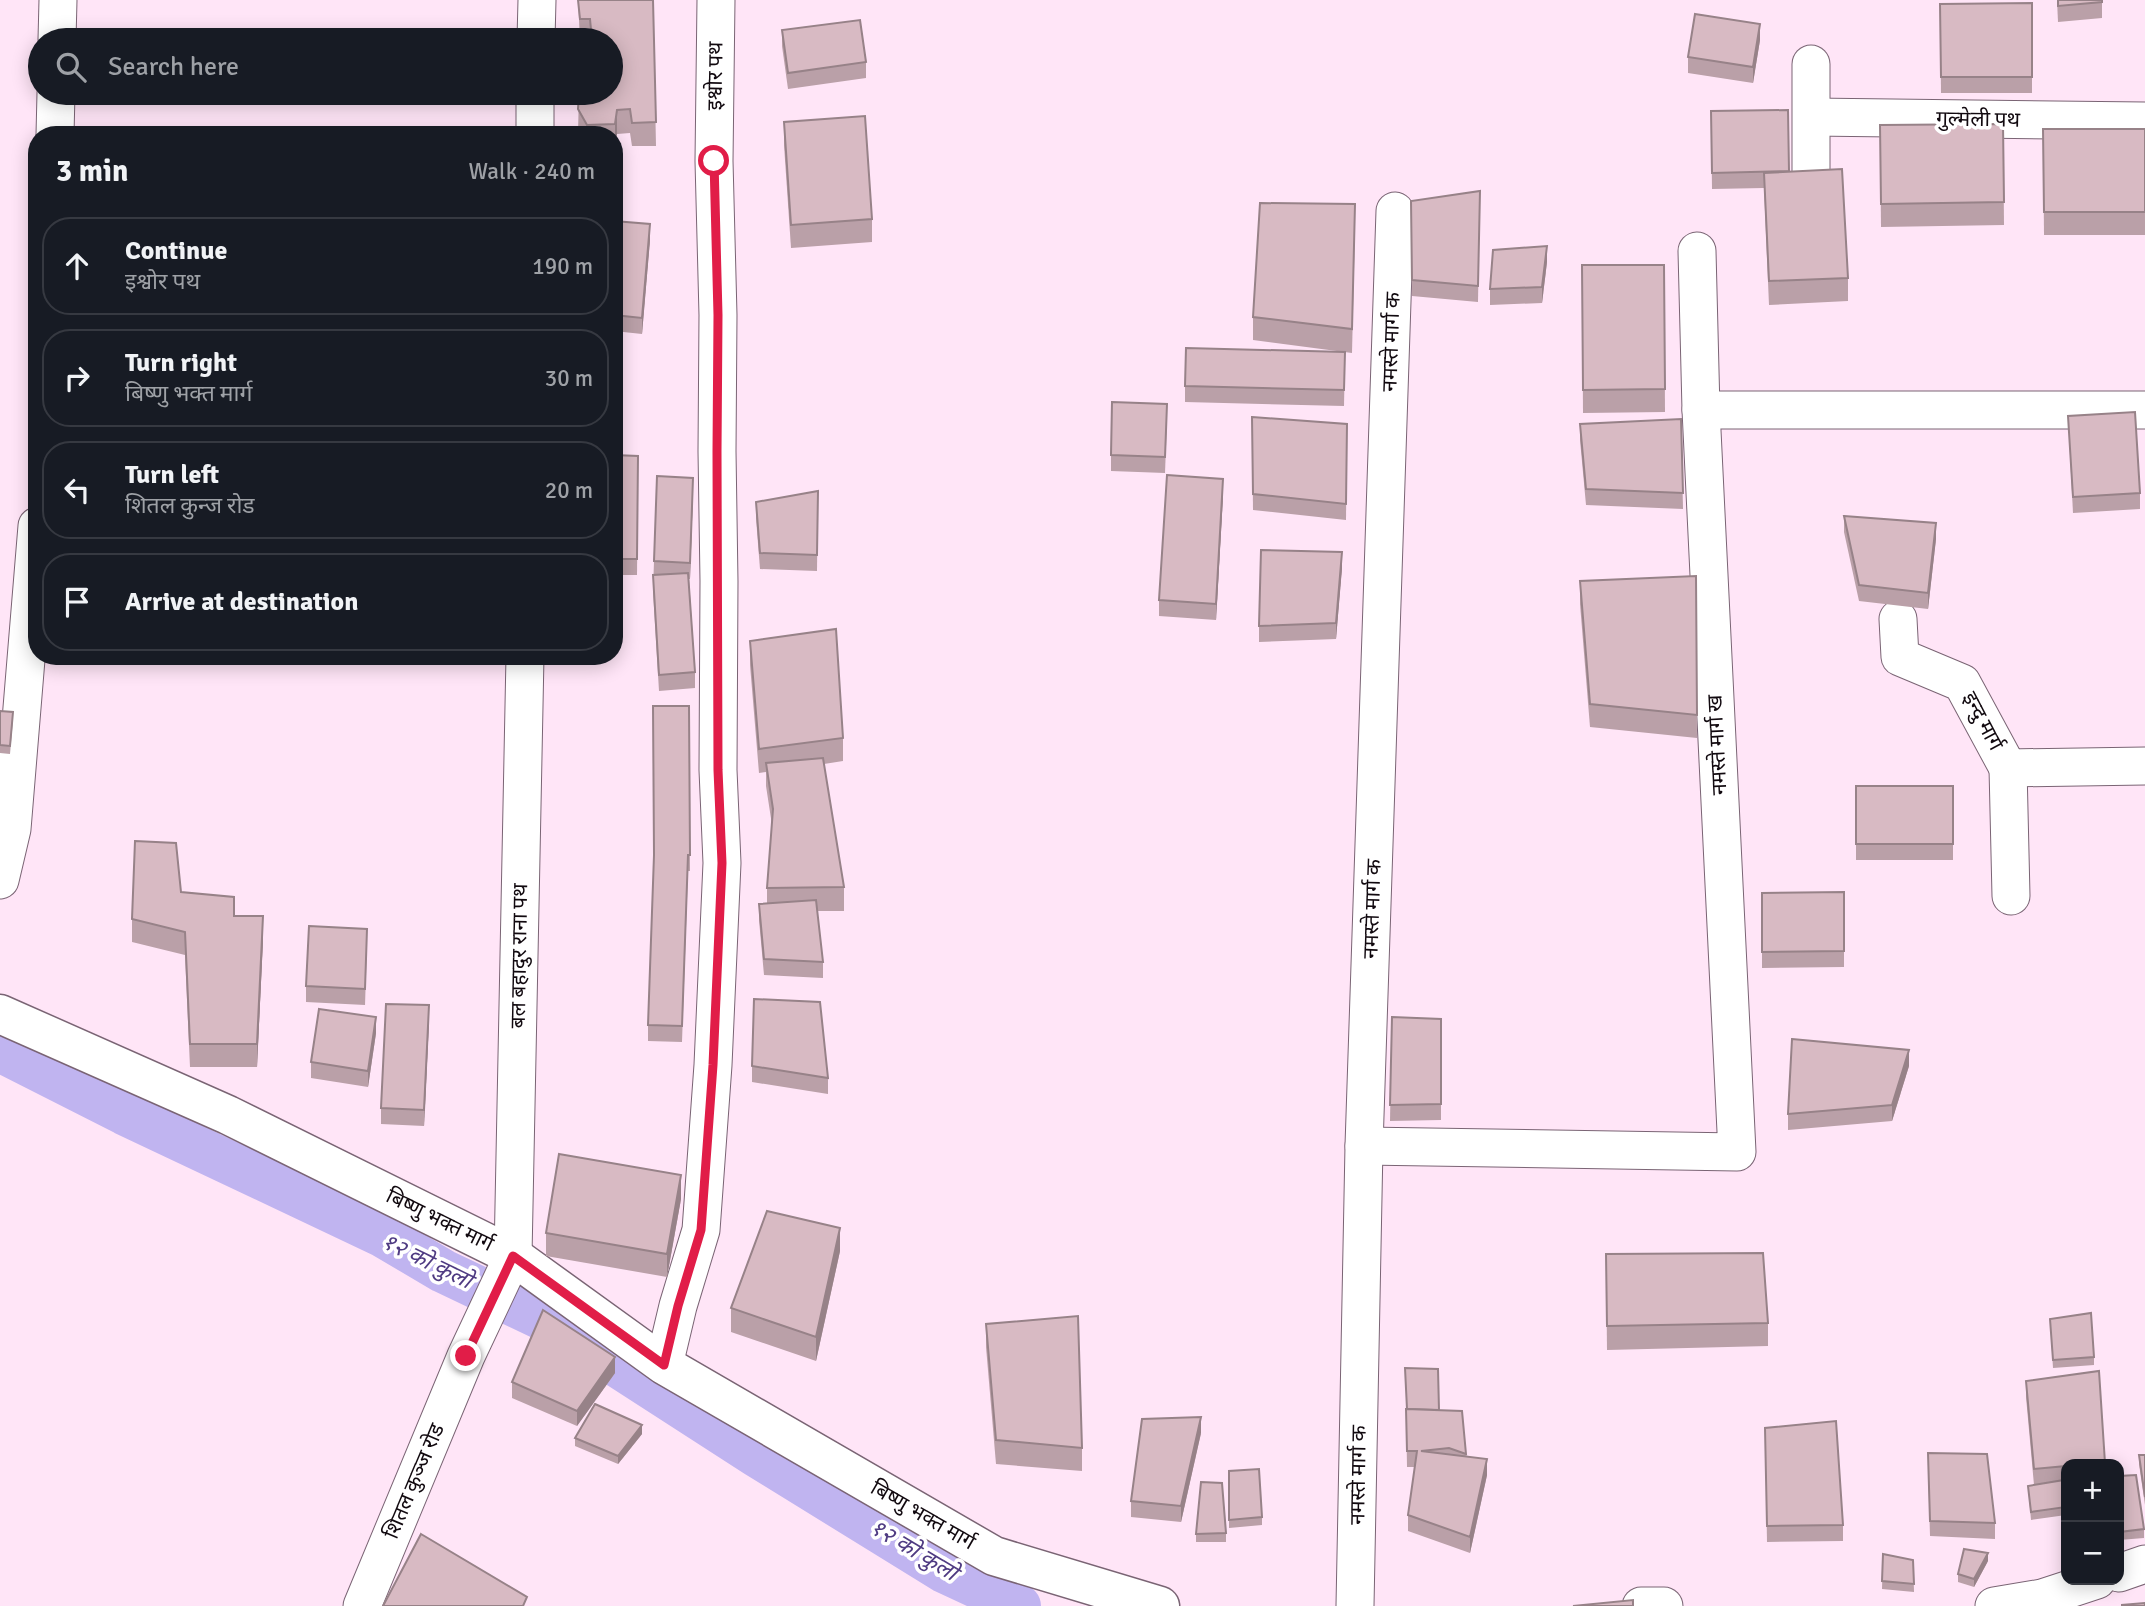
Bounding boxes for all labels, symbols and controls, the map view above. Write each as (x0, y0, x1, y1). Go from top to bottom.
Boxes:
search box (28, 28, 623, 105)
street label: इश्वोर पथ (701, 41, 729, 111)
icon: search (52, 48, 90, 86)
text: Search here (108, 51, 239, 83)
street label: गुल्मेली पथ (1936, 105, 2021, 133)
route start (698, 145, 729, 176)
text: 3 min (56, 153, 128, 190)
text: Walk · 240 m (469, 157, 595, 186)
text: Continue (125, 235, 227, 267)
icon: ahead (58, 247, 96, 285)
text: 190 m (532, 252, 593, 281)
text: इश्वोर पथ (125, 267, 200, 296)
street label: नमस्ते मार्ग क (1376, 291, 1406, 392)
text: Turn right (125, 347, 237, 379)
icon: right (58, 359, 96, 397)
text: 30 m (545, 364, 593, 393)
text: बिष्णु भक्त मार्ग (125, 379, 253, 408)
text: Turn left (125, 459, 219, 491)
icon: left (58, 471, 96, 509)
text: 20 m (545, 476, 593, 505)
text: शितल कुन्ज रोड (125, 491, 255, 520)
icon: arrive (58, 583, 96, 621)
text: Arrive at destination (125, 586, 358, 618)
street label: इन्दु मार्ग (1956, 687, 2010, 756)
street label: नमस्ते मार्ग ख (1701, 693, 1733, 796)
street label: नमस्ते मार्ग क (1357, 858, 1387, 959)
street label: बल बहादुर राना पथ (505, 883, 534, 1029)
street label: बिष्णु भक्त मार्ग (382, 1183, 499, 1258)
water label: १२ को कुलो (377, 1227, 481, 1297)
route end (450, 1340, 481, 1371)
street label: शितल कुञ्ज रोड (378, 1419, 450, 1543)
street label: नमस्ते मार्ग क (1344, 1424, 1372, 1525)
map controls (2061, 1459, 2124, 1585)
button: + (2061, 1459, 2124, 1522)
street label: बिष्णु भक्त मार्ग (866, 1475, 981, 1556)
water label: १२ को कुलो (865, 1513, 966, 1589)
button: − (2061, 1522, 2124, 1585)

